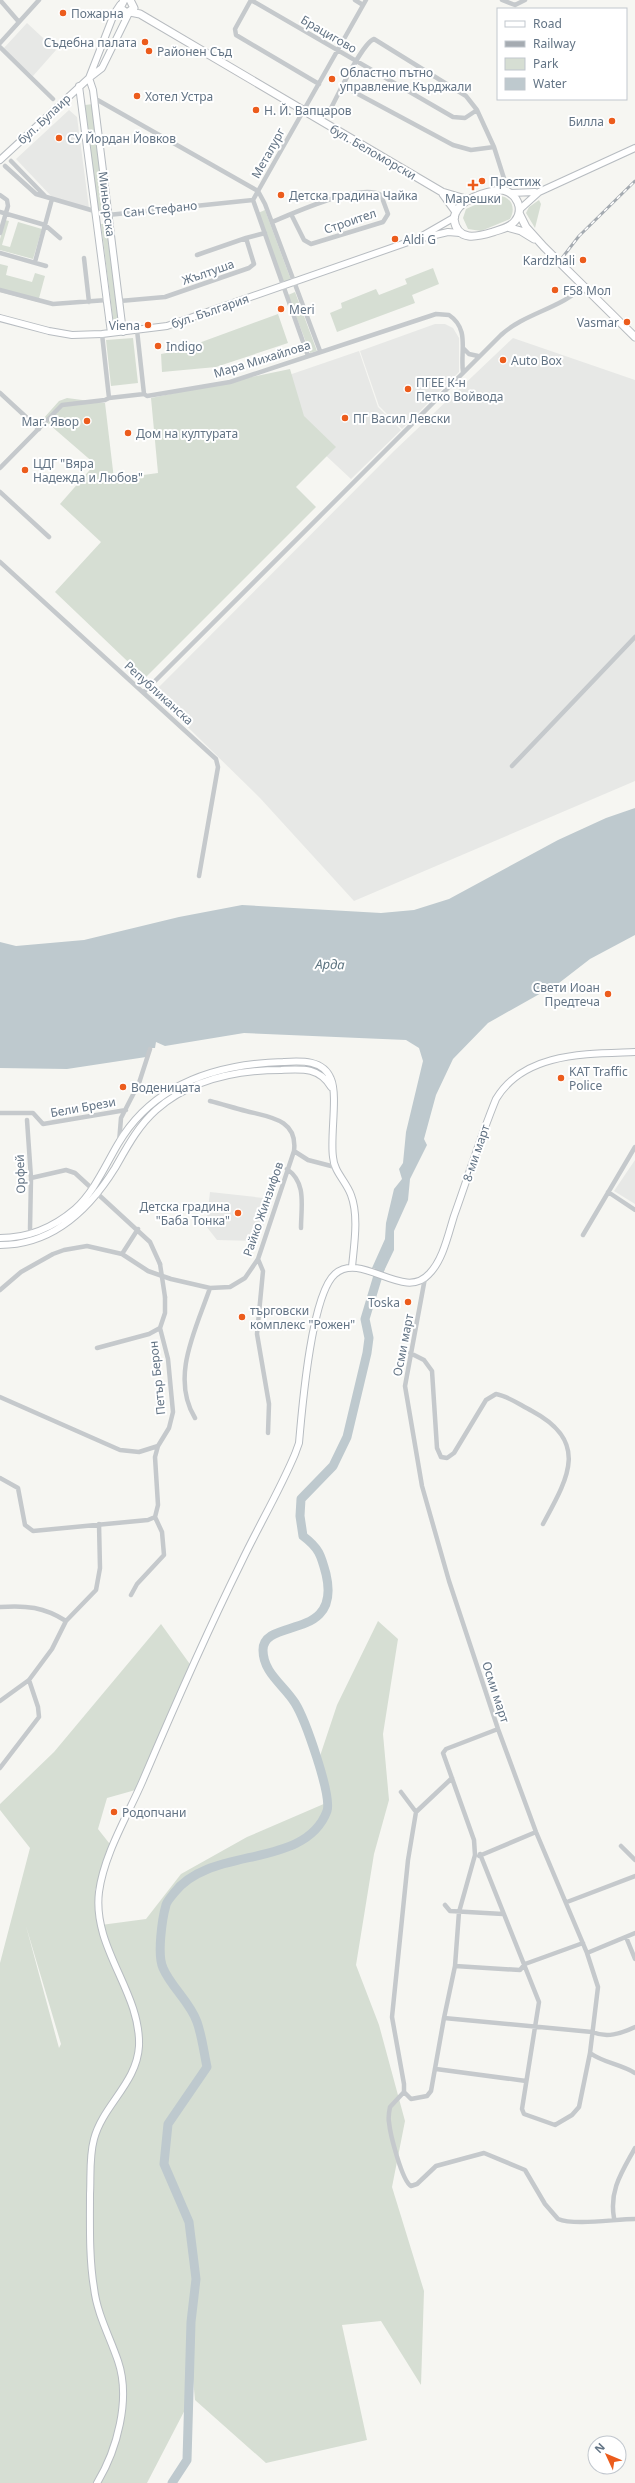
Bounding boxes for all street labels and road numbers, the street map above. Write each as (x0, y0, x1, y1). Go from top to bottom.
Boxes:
street label: Брацигово (298, 11, 360, 57)
street label: бул. Булаир (14, 90, 74, 148)
street label: бул. Беломорски (327, 120, 419, 184)
street label: Металург (247, 125, 289, 181)
street label: Миньорска (95, 171, 119, 237)
street label: Сан Стефано (122, 197, 198, 221)
street label: Строител (322, 204, 378, 238)
street label: Жълтуша (180, 255, 236, 289)
street label: бул. България (169, 290, 251, 332)
street label: Мара Михайлова (211, 336, 313, 382)
street label: Републиканска (121, 657, 197, 729)
street label: Бели Брези (49, 1093, 117, 1121)
street label: 8-ми март (458, 1122, 494, 1184)
street label: Орфей (11, 1154, 29, 1194)
street label: Райко Жинзифов (239, 1159, 287, 1259)
street label: Осми март (389, 1312, 417, 1378)
street label: Петър Берон (145, 1340, 169, 1416)
street label: Осми март (478, 1659, 514, 1725)

